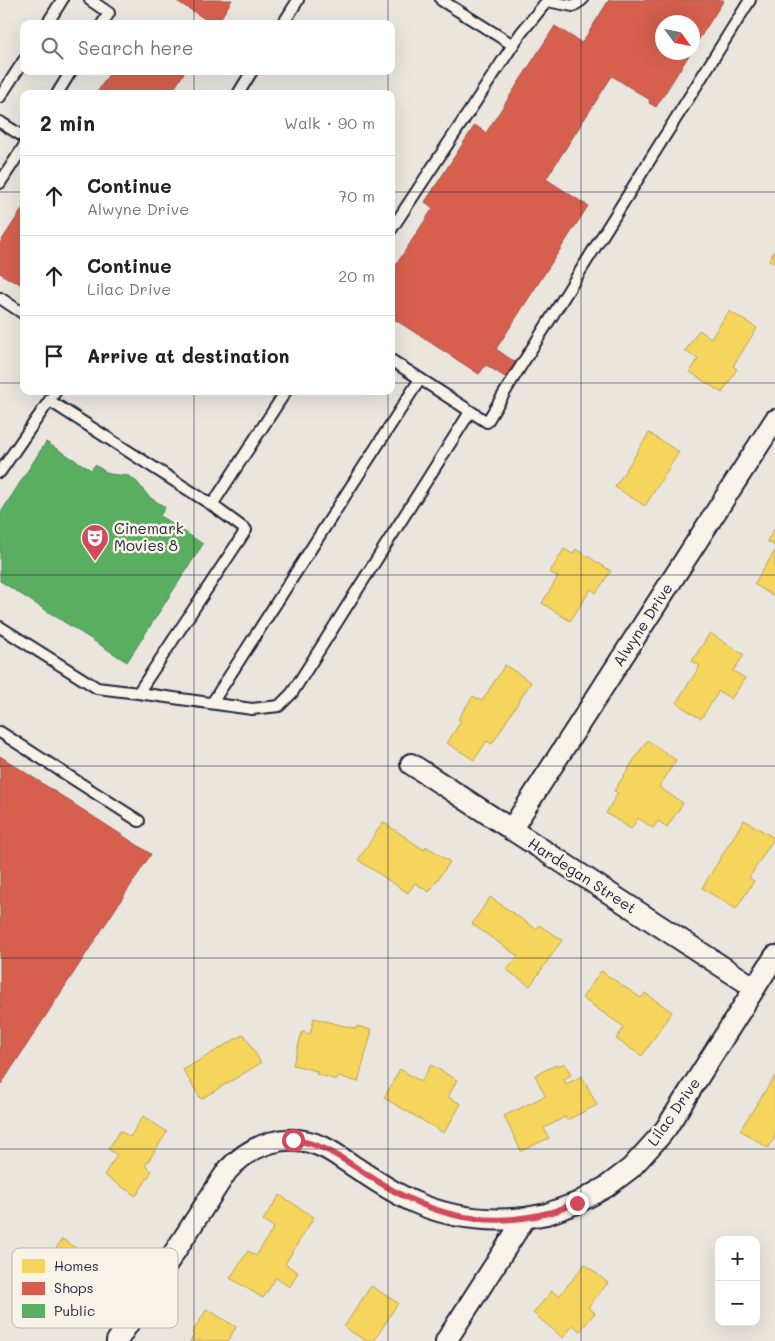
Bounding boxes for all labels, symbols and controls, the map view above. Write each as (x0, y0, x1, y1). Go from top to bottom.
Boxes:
north arrow (655, 15, 700, 60)
search box (20, 20, 395, 75)
icon: search (38, 34, 66, 62)
text: Search here (78, 35, 194, 60)
text: 2 min (40, 109, 95, 136)
text: Walk · 90 m (284, 112, 375, 133)
text: Continue (87, 173, 172, 198)
icon: ahead (40, 182, 68, 210)
text: 70 m (338, 185, 375, 206)
text: Alwyne Drive (87, 198, 189, 219)
text: Continue (87, 253, 172, 278)
icon: ahead (40, 262, 68, 290)
text: 20 m (338, 265, 375, 286)
text: Lilac Drive (87, 278, 171, 299)
icon: arrive (40, 342, 68, 370)
text: Arrive at destination (87, 343, 290, 368)
place label: Cinemark Movies 8 (114, 518, 184, 555)
theatre icon: Cinemark Movies 8 (80, 523, 110, 562)
street label: Alwyne Drive (608, 579, 677, 670)
street label: Hardegan Street (525, 833, 641, 918)
street label: Lilac Drive (642, 1073, 704, 1149)
route start (282, 1129, 305, 1152)
route end (566, 1192, 589, 1215)
map controls (715, 1236, 760, 1326)
button: + (715, 1236, 760, 1281)
legend (12, 1248, 178, 1328)
text: Homes (54, 1256, 99, 1275)
text: Shops (54, 1278, 94, 1297)
button: − (715, 1281, 760, 1326)
text: Public (54, 1301, 95, 1320)

